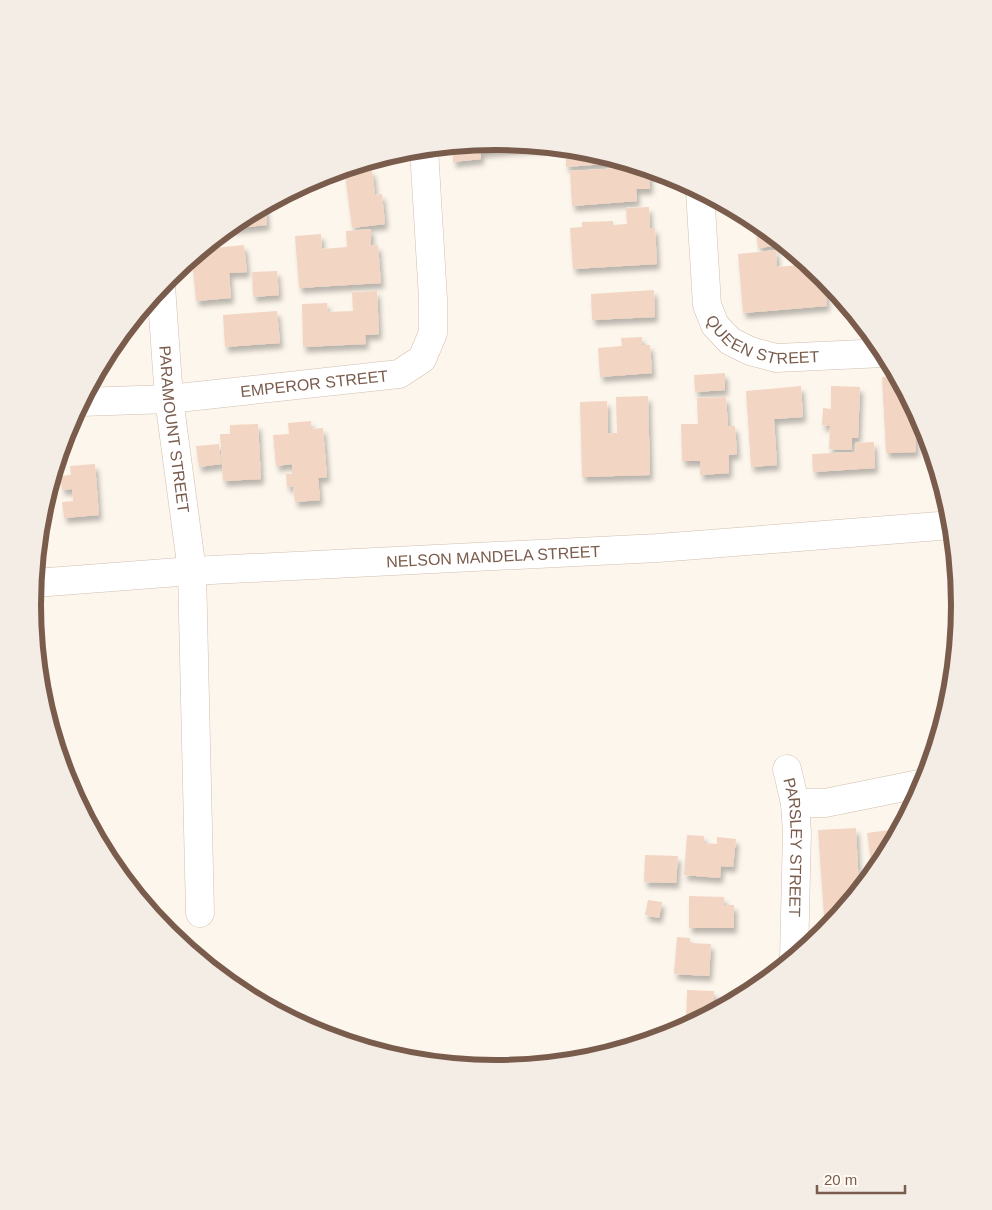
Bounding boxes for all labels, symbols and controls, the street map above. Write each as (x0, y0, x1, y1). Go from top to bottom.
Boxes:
street label: QUEEN STREET (703, 313, 820, 366)
street label: PARAMOUNT STREET (157, 345, 193, 514)
street label: EMPEROR STREET (239, 367, 389, 400)
street label: NELSON MANDELA STREET (386, 542, 601, 570)
street label: PARSLEY STREET (781, 776, 806, 917)
scale bar (817, 1162, 904, 1194)
text: 20 m (824, 1171, 857, 1188)

